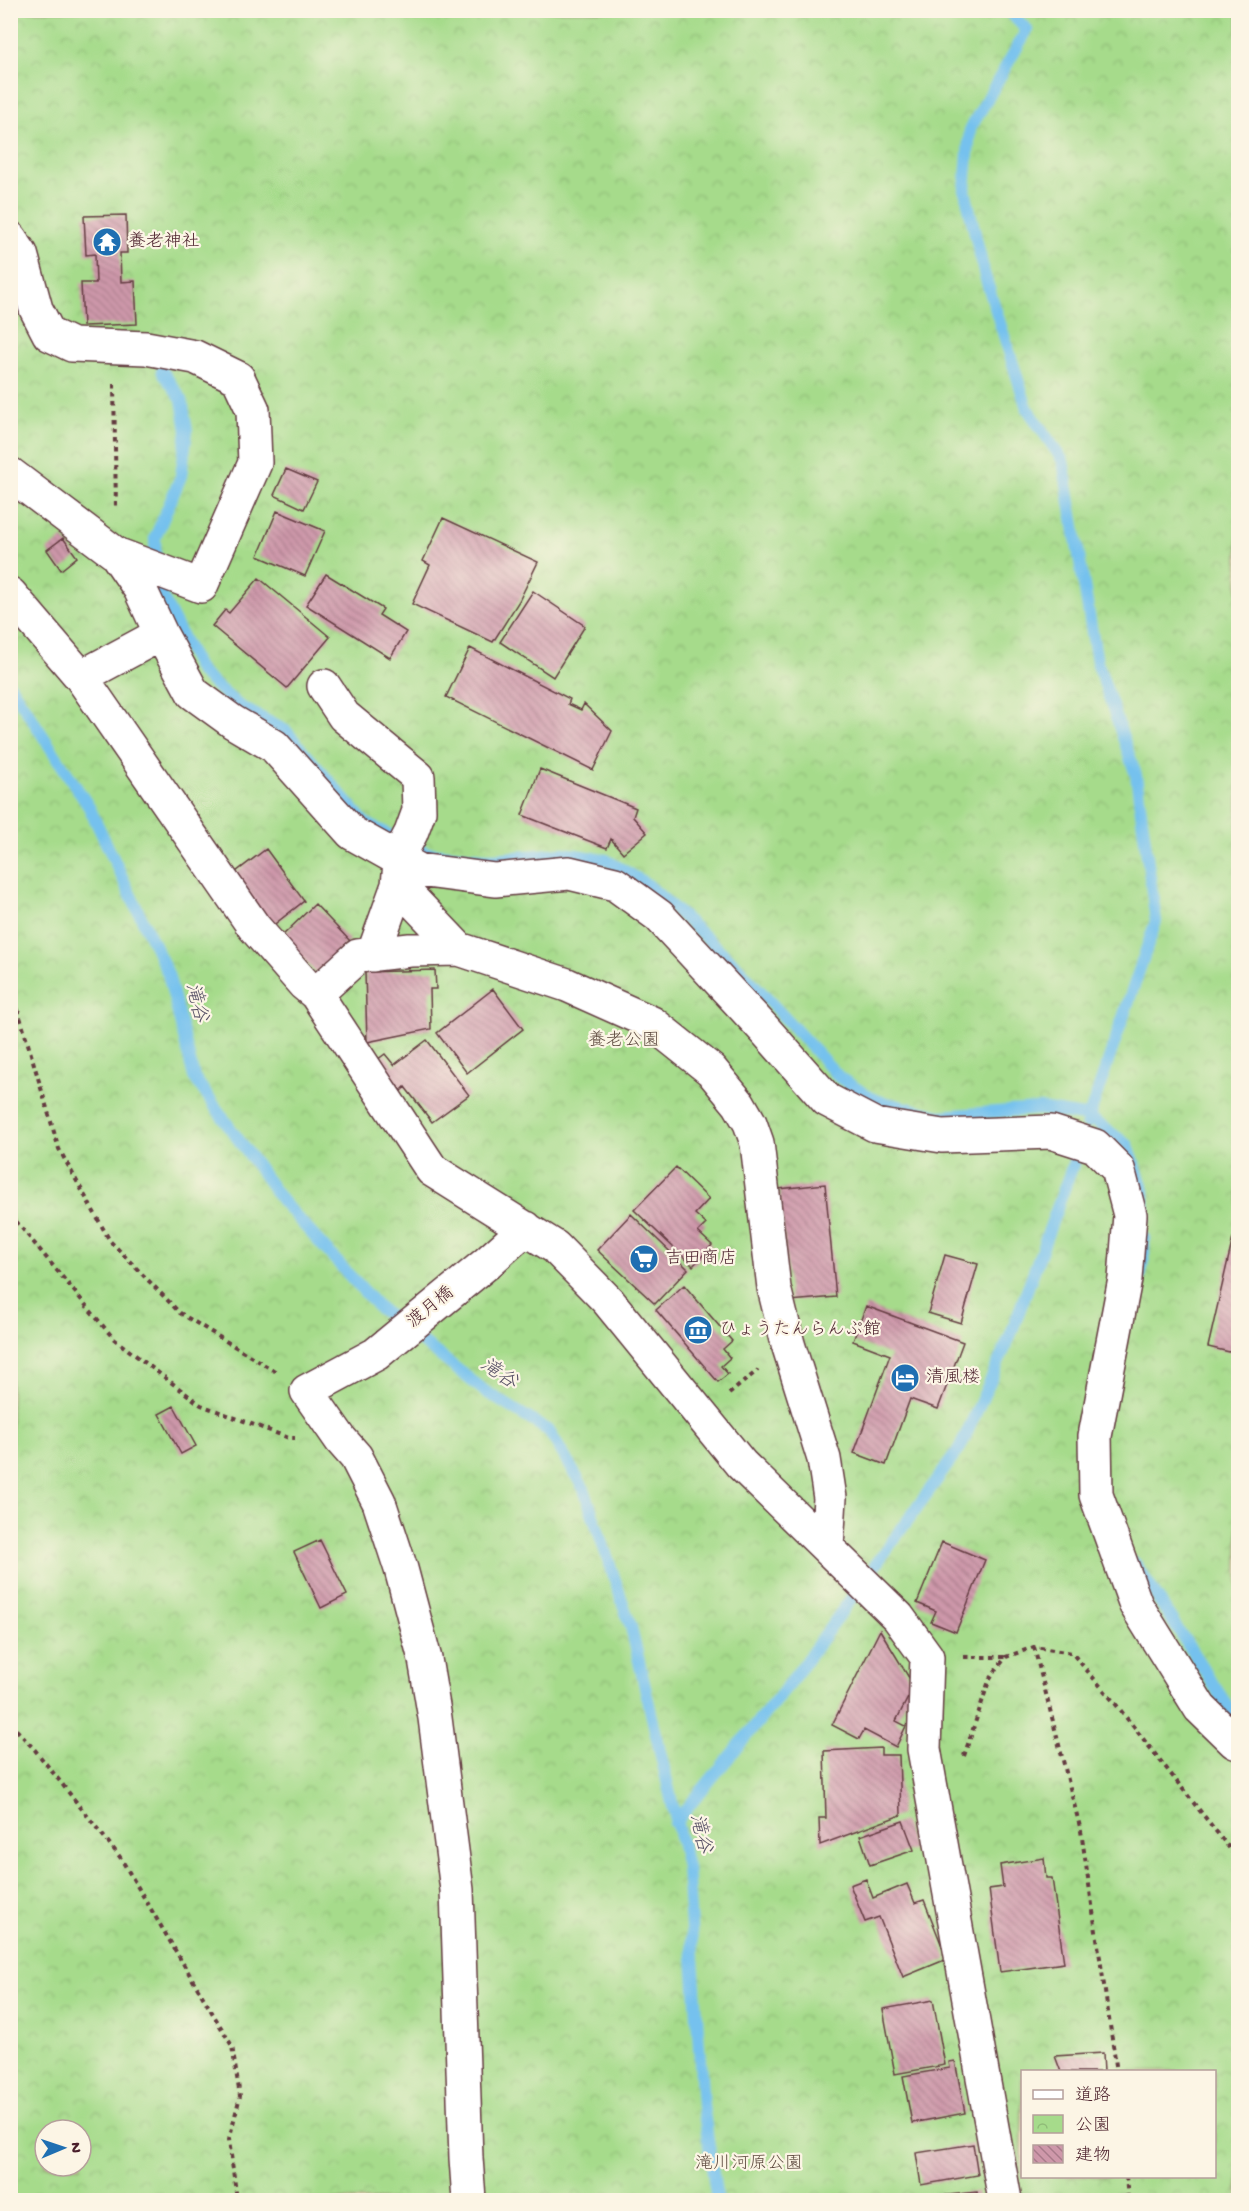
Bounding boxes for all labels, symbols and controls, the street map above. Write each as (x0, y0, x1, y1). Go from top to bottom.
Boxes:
temple icon: 養老神社 (91, 226, 123, 258)
place label: 養老神社 (128, 231, 200, 253)
water label: 滝谷 (179, 980, 213, 1026)
park label: 養老公園 (588, 1030, 660, 1052)
supermarket icon: 吉田商店 (628, 1243, 660, 1275)
place label: 吉田商店 (665, 1248, 737, 1270)
street label: 渡月橋 (403, 1282, 459, 1333)
museum icon: ひょうたんらんぷ館 (682, 1314, 714, 1346)
place label: ひょうたんらんぷ館 (719, 1319, 881, 1341)
water label: 滝谷 (475, 1352, 523, 1396)
hotel icon: 清風楼 (889, 1362, 921, 1394)
place label: 清風楼 (926, 1367, 980, 1389)
water label: 滝谷 (683, 1811, 717, 1857)
legend (1021, 2070, 1216, 2178)
text: 道路 (1075, 2085, 1111, 2107)
text: 公園 (1075, 2116, 1111, 2137)
north arrow (33, 2118, 93, 2178)
text: N (65, 2142, 84, 2154)
text: 建物 (1075, 2145, 1111, 2167)
park label: 滝川河原公園 (695, 2153, 803, 2175)

